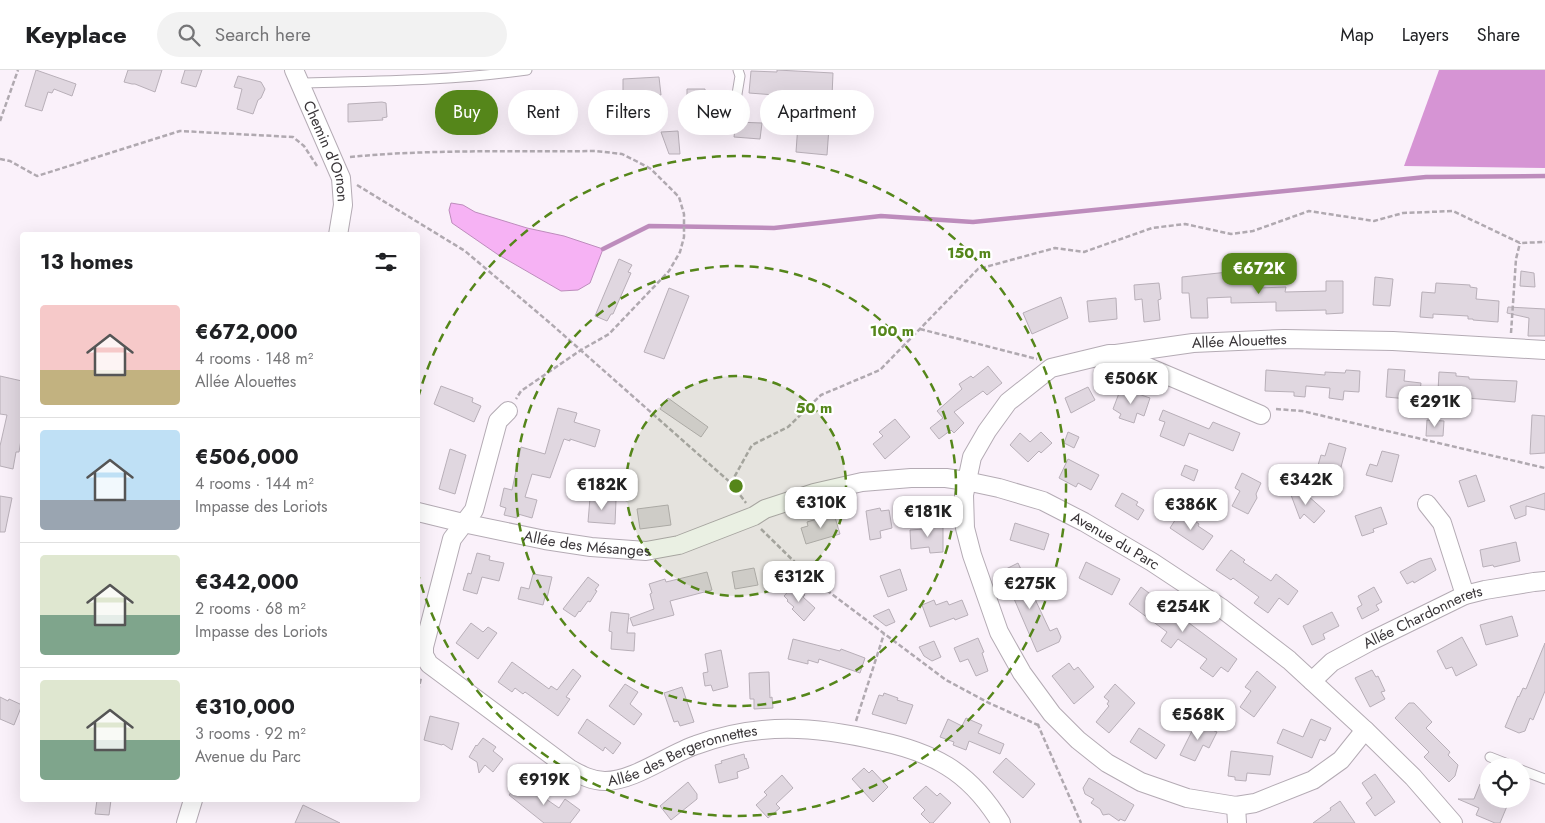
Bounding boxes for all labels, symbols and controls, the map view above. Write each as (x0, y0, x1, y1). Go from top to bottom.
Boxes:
search box (157, 12, 507, 57)
text: Keyplace (25, 17, 127, 52)
icon: search (175, 21, 203, 49)
text: Search here (215, 21, 311, 48)
text: Map (1340, 22, 1374, 48)
text: Layers (1402, 22, 1449, 48)
text: Share (1477, 22, 1520, 48)
chip: Buy (435, 90, 498, 135)
chip: Rent (508, 90, 578, 135)
chip: Filters (588, 90, 668, 135)
chip: New (678, 90, 750, 135)
chip: Apartment (760, 90, 874, 135)
street label: Chemin d'Ornon (298, 97, 354, 203)
text: 150 m (947, 242, 991, 264)
text: 13 homes (40, 247, 133, 277)
icon: filters (372, 248, 400, 276)
pin: €672K (1224, 252, 1294, 295)
text: €672K (1233, 257, 1285, 280)
text: €672,000 (195, 317, 298, 347)
text: 100 m (870, 320, 914, 342)
icon: home (80, 325, 140, 385)
street label: Allée Alouettes (1191, 328, 1287, 354)
text: 4 rooms · 148 m² (195, 347, 313, 370)
pin: €506K (1096, 362, 1166, 405)
text: €506K (1104, 367, 1158, 390)
text: Allée Alouettes (195, 370, 296, 393)
pin: €291K (1400, 386, 1470, 428)
text: €291K (1409, 390, 1461, 413)
text: 50 m (796, 397, 832, 419)
text: €506,000 (195, 442, 299, 472)
icon: home (80, 450, 140, 510)
pin: €342K (1271, 464, 1341, 506)
pin: €182K (567, 468, 637, 511)
text: €342K (1279, 468, 1333, 491)
text: 4 rooms · 144 m² (195, 472, 314, 495)
text: €182K (577, 473, 627, 496)
centre of rings (727, 477, 745, 495)
pin: €310K (786, 486, 856, 529)
pin: €386K (1156, 488, 1226, 531)
text: €310K (796, 491, 846, 514)
text: €386K (1165, 493, 1217, 516)
text: Impasse des Loriots (195, 495, 327, 518)
pin: €181K (893, 496, 963, 538)
text: €181K (904, 500, 952, 523)
street label: Avenue du Parc (1067, 506, 1164, 575)
street label: Allée des Mésanges (522, 525, 652, 562)
pin: €312K (764, 560, 834, 603)
text: €312K (774, 565, 824, 588)
text: €342,000 (195, 567, 299, 597)
pin: €275K (995, 568, 1065, 610)
text: €275K (1004, 572, 1056, 595)
icon: home (80, 575, 140, 635)
street label: Allée Chardonnerets (1359, 580, 1485, 654)
pin: €254K (1148, 590, 1218, 633)
text: €254K (1156, 595, 1210, 618)
text: 2 rooms · 68 m² (195, 597, 306, 620)
text: Impasse des Loriots (195, 620, 327, 643)
text: €310,000 (195, 692, 295, 722)
pin: €568K (1163, 698, 1233, 741)
icon: home (80, 700, 140, 760)
text: €568K (1172, 703, 1224, 726)
street label: Allée des Bergeronnettes (606, 719, 759, 792)
text: 3 rooms · 92 m² (195, 722, 306, 745)
text: Avenue du Parc (195, 745, 301, 768)
map controls (1480, 758, 1530, 808)
button: locate (1480, 758, 1530, 808)
pin: €919K (509, 764, 579, 806)
text: €919K (518, 768, 570, 791)

